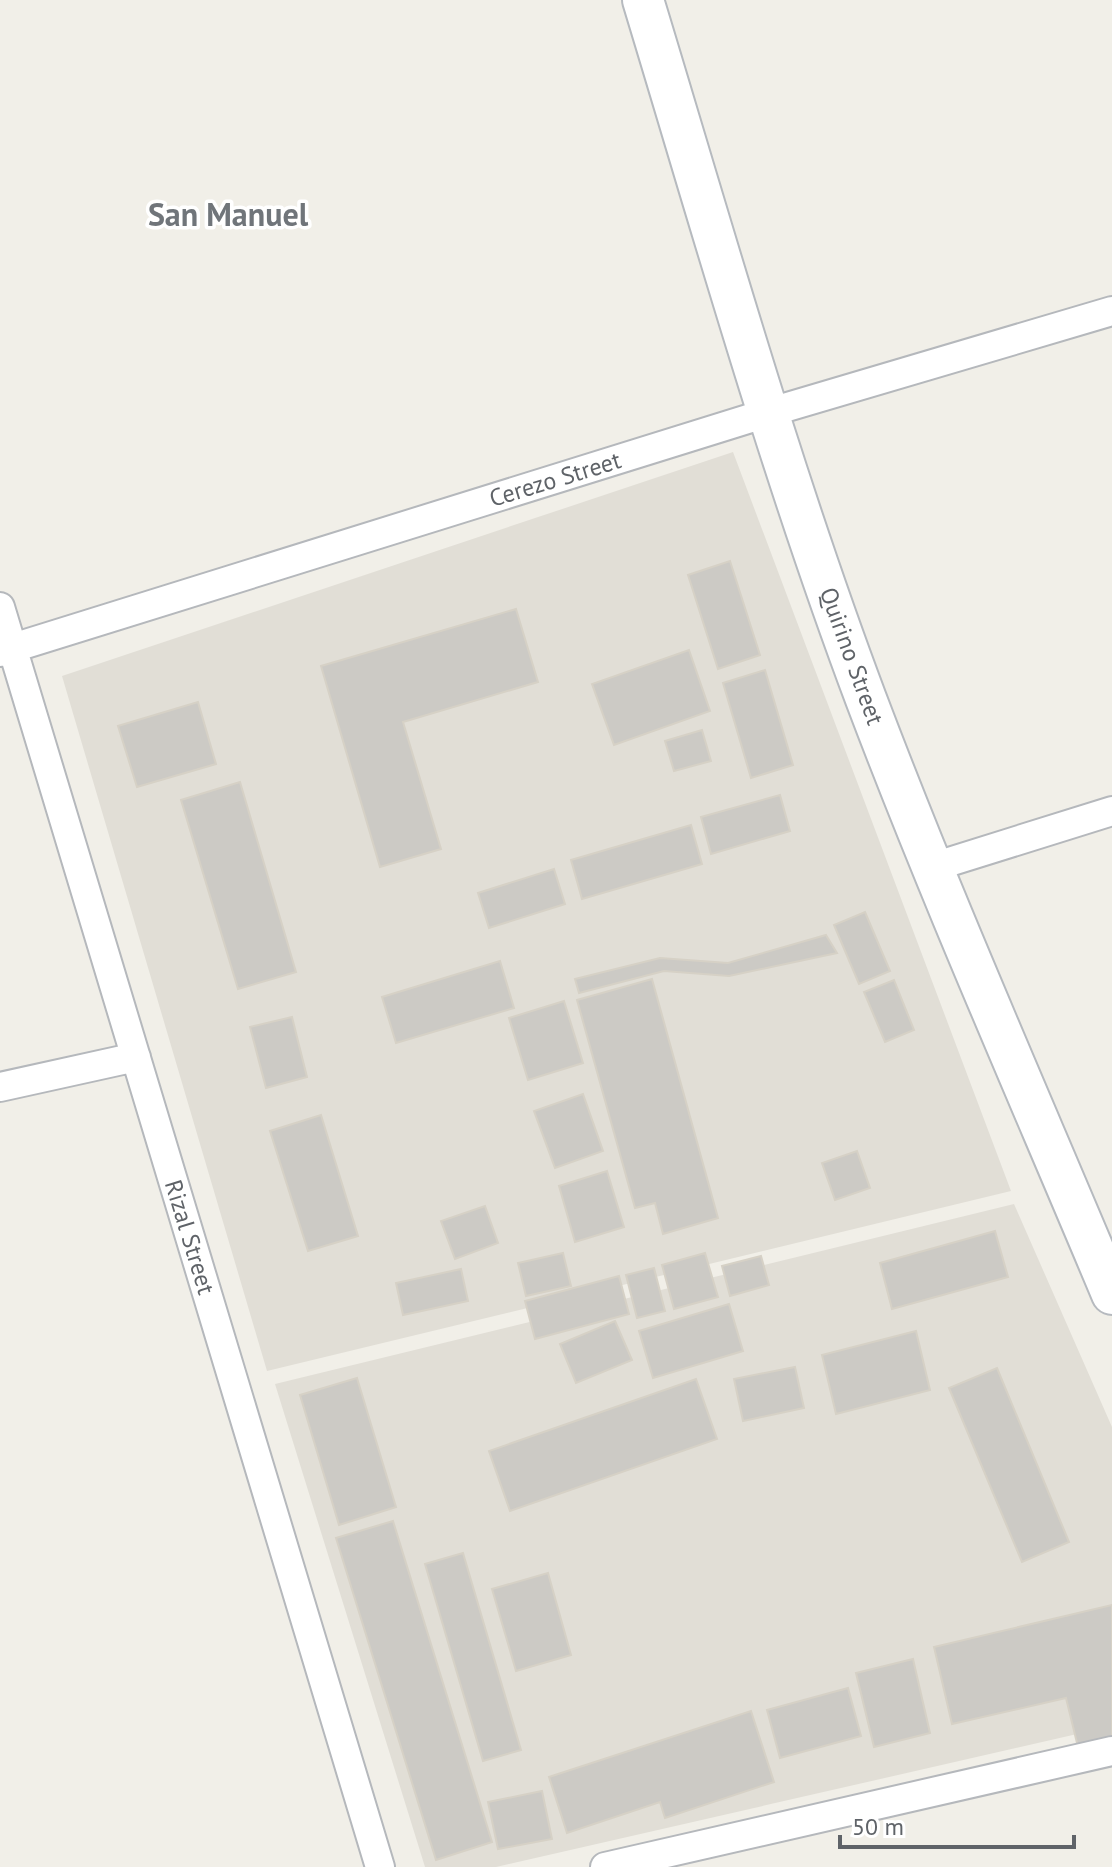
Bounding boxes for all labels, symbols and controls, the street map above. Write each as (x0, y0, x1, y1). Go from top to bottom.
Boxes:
district label: San Manuel (148, 193, 309, 235)
street label: Cerezo Street (485, 444, 625, 514)
street label: Quirino Street (813, 583, 891, 729)
street label: Rizal Street (158, 1176, 222, 1298)
scale bar (840, 1799, 1074, 1849)
text: 50 m (852, 1811, 904, 1842)

